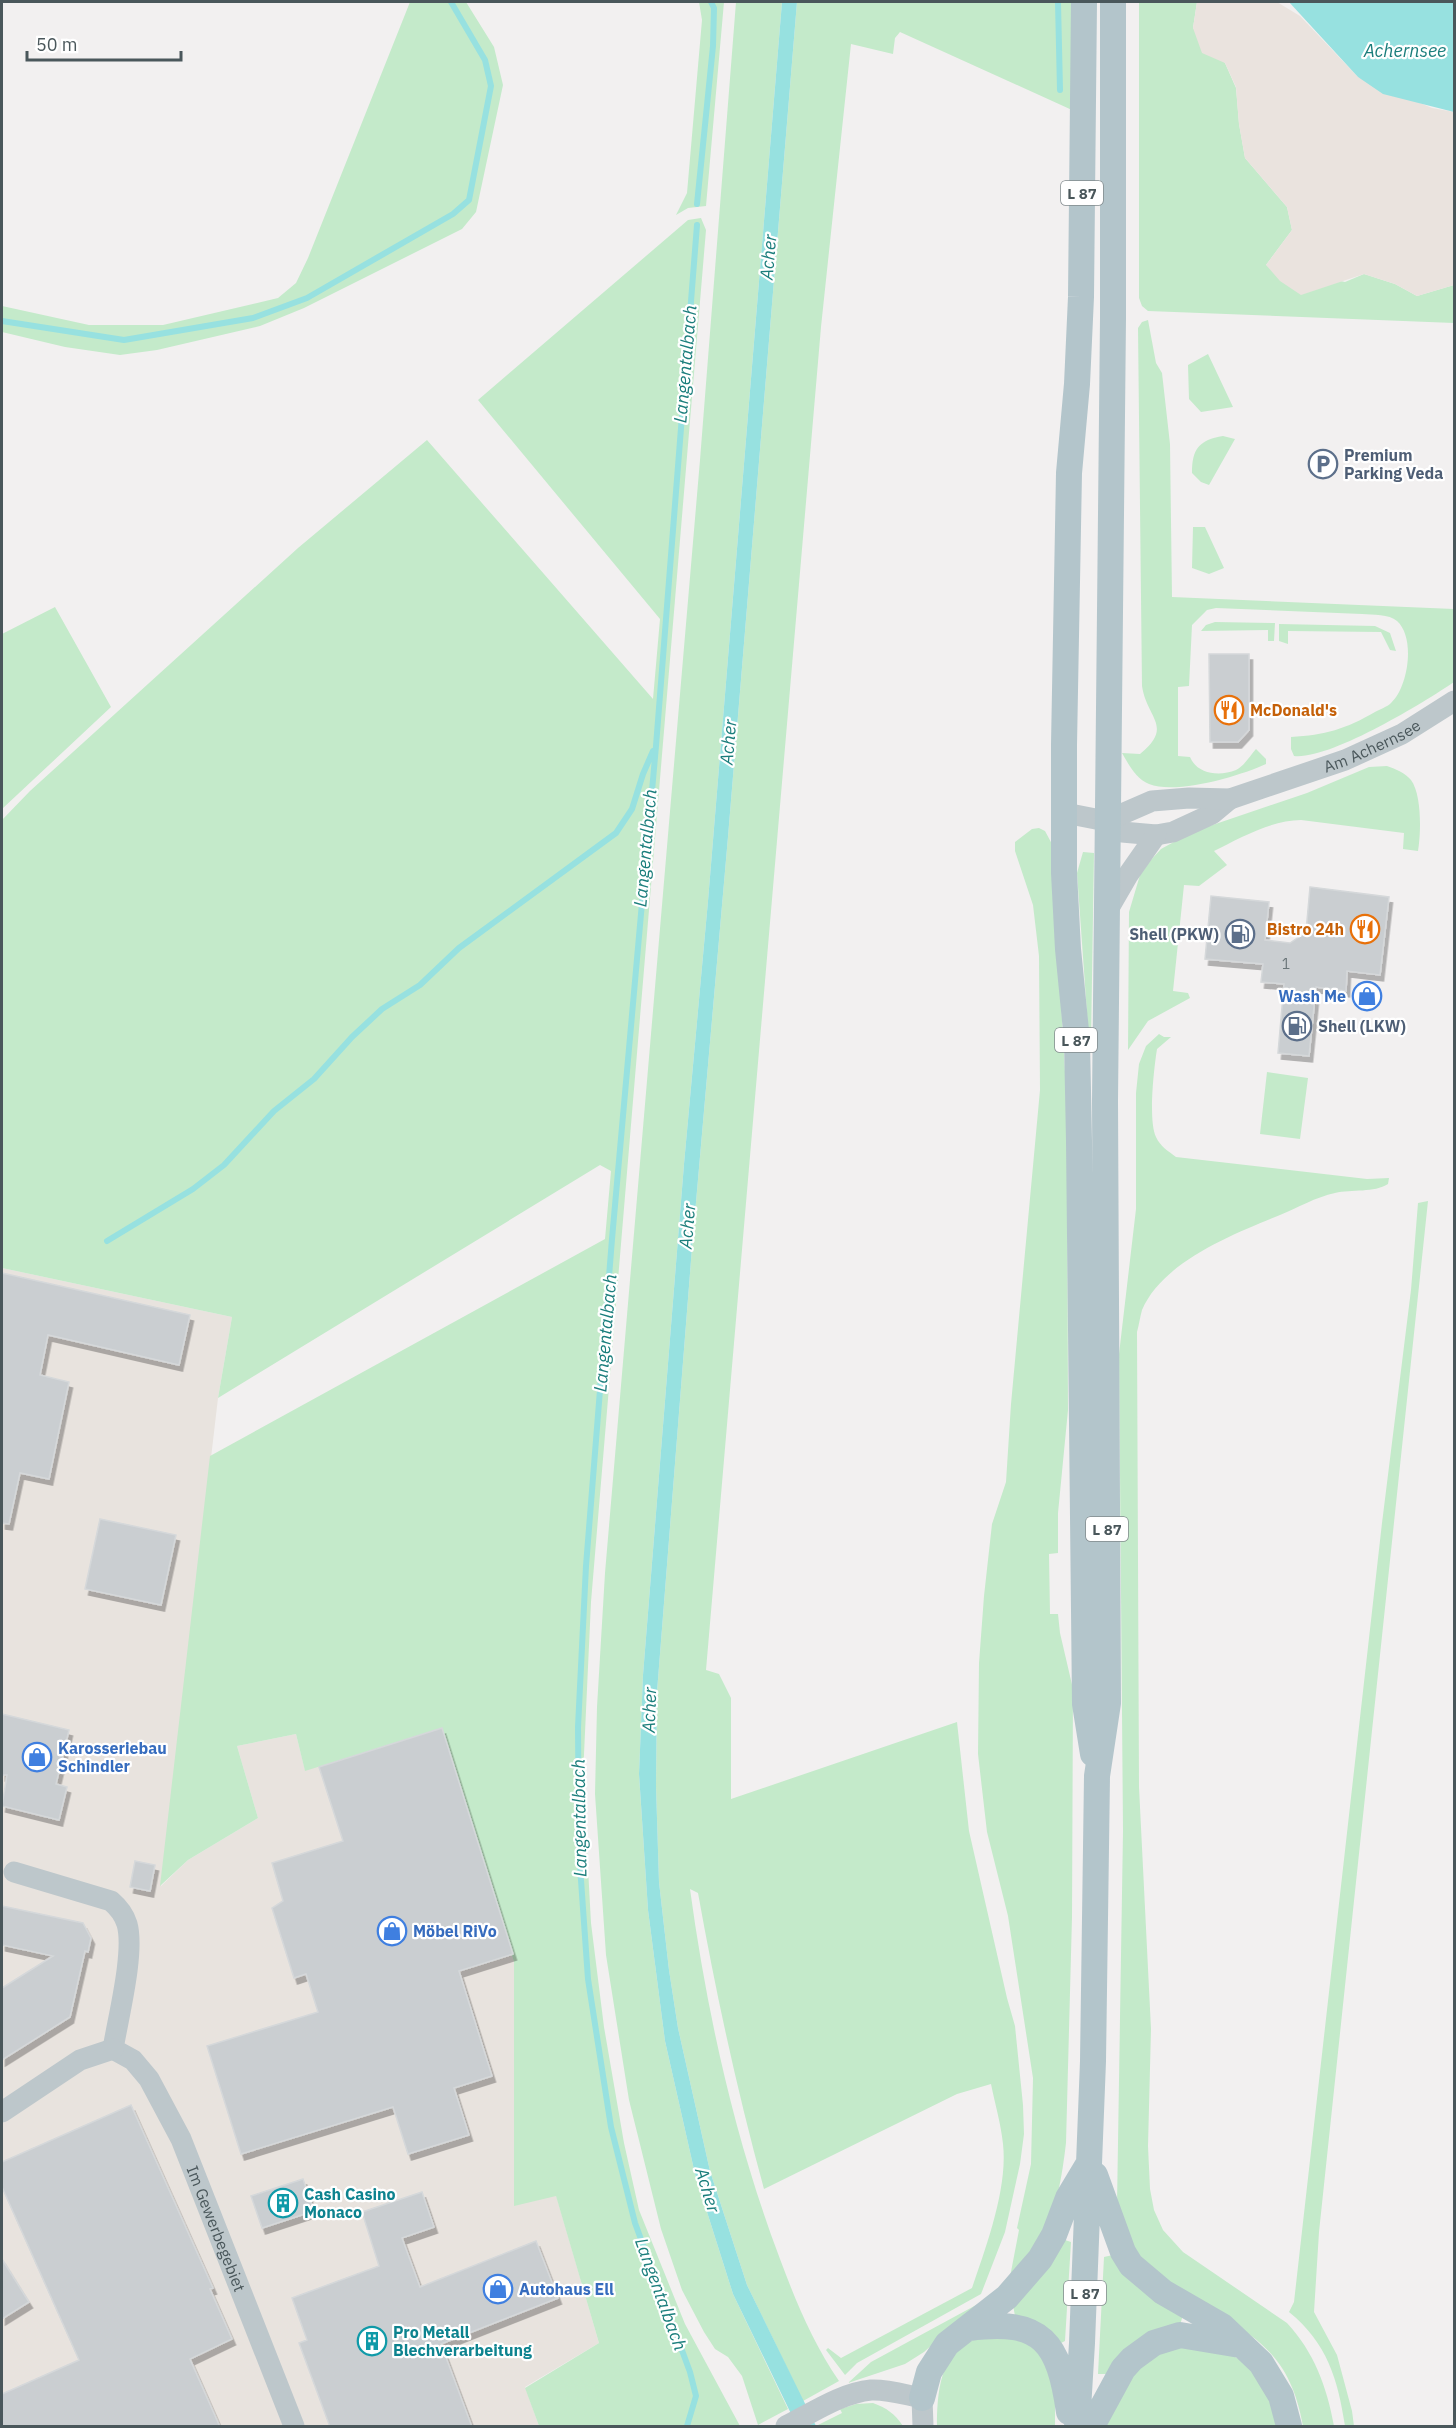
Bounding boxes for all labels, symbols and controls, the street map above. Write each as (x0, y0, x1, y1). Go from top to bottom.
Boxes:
scale bar (27, 24, 182, 62)
text: 50 m (36, 33, 78, 56)
water label: Achernsee (1363, 39, 1446, 62)
road number: L 87 (1061, 181, 1103, 205)
water label: Acher (754, 233, 781, 282)
water label: Langentalbach (668, 304, 702, 424)
place label: Premium Parking Veda (1344, 445, 1443, 483)
parking icon: Premium Parking Veda (1307, 448, 1339, 480)
restaurant icon: McDonald's (1213, 694, 1245, 726)
place label: McDonald's (1250, 700, 1337, 720)
street label: Am Achernsee (1321, 715, 1424, 777)
water label: Acher (714, 718, 741, 767)
water label: Langentalbach (628, 788, 662, 908)
restaurant icon: Bistro 24h (1349, 913, 1381, 945)
fuel station icon: Shell (PKW) (1224, 918, 1256, 950)
place label: Bistro 24h (1267, 919, 1344, 939)
place label: Shell (PKW) (1129, 924, 1219, 944)
house number: 1 (1282, 955, 1290, 973)
shop icon: Wash Me (1351, 980, 1383, 1012)
place label: Wash Me (1278, 986, 1346, 1006)
fuel station icon: Shell (LKW) (1281, 1010, 1313, 1042)
place label: Shell (LKW) (1318, 1016, 1406, 1036)
road number: L 87 (1055, 1028, 1097, 1052)
water label: Acher (673, 1202, 700, 1251)
water label: Langentalbach (588, 1273, 622, 1393)
road number: L 87 (1086, 1517, 1128, 1541)
water label: Acher (637, 1686, 661, 1734)
place label: Karosseriebau Schindler (58, 1738, 167, 1776)
shop icon: Karosseriebau Schindler (21, 1741, 53, 1773)
water label: Langentalbach (566, 1759, 592, 1877)
shop icon: Möbel RiVo (376, 1915, 408, 1947)
place label: Möbel RiVo (413, 1921, 497, 1941)
street label: Im Gewerbegebiet (182, 2163, 250, 2294)
water label: Acher (690, 2164, 726, 2216)
place label: Cash Casino Monaco (304, 2184, 396, 2222)
building icon: Cash Casino Monaco (267, 2187, 299, 2219)
water label: Langentalbach (630, 2234, 692, 2354)
shop icon: Autohaus Ell (482, 2273, 514, 2305)
place label: Autohaus Ell (519, 2279, 614, 2299)
road number: L 87 (1064, 2281, 1106, 2305)
place label: Pro Metall Blechverarbeitung (393, 2322, 532, 2360)
building icon: Pro Metall Blechverarbeitung (356, 2325, 388, 2357)

